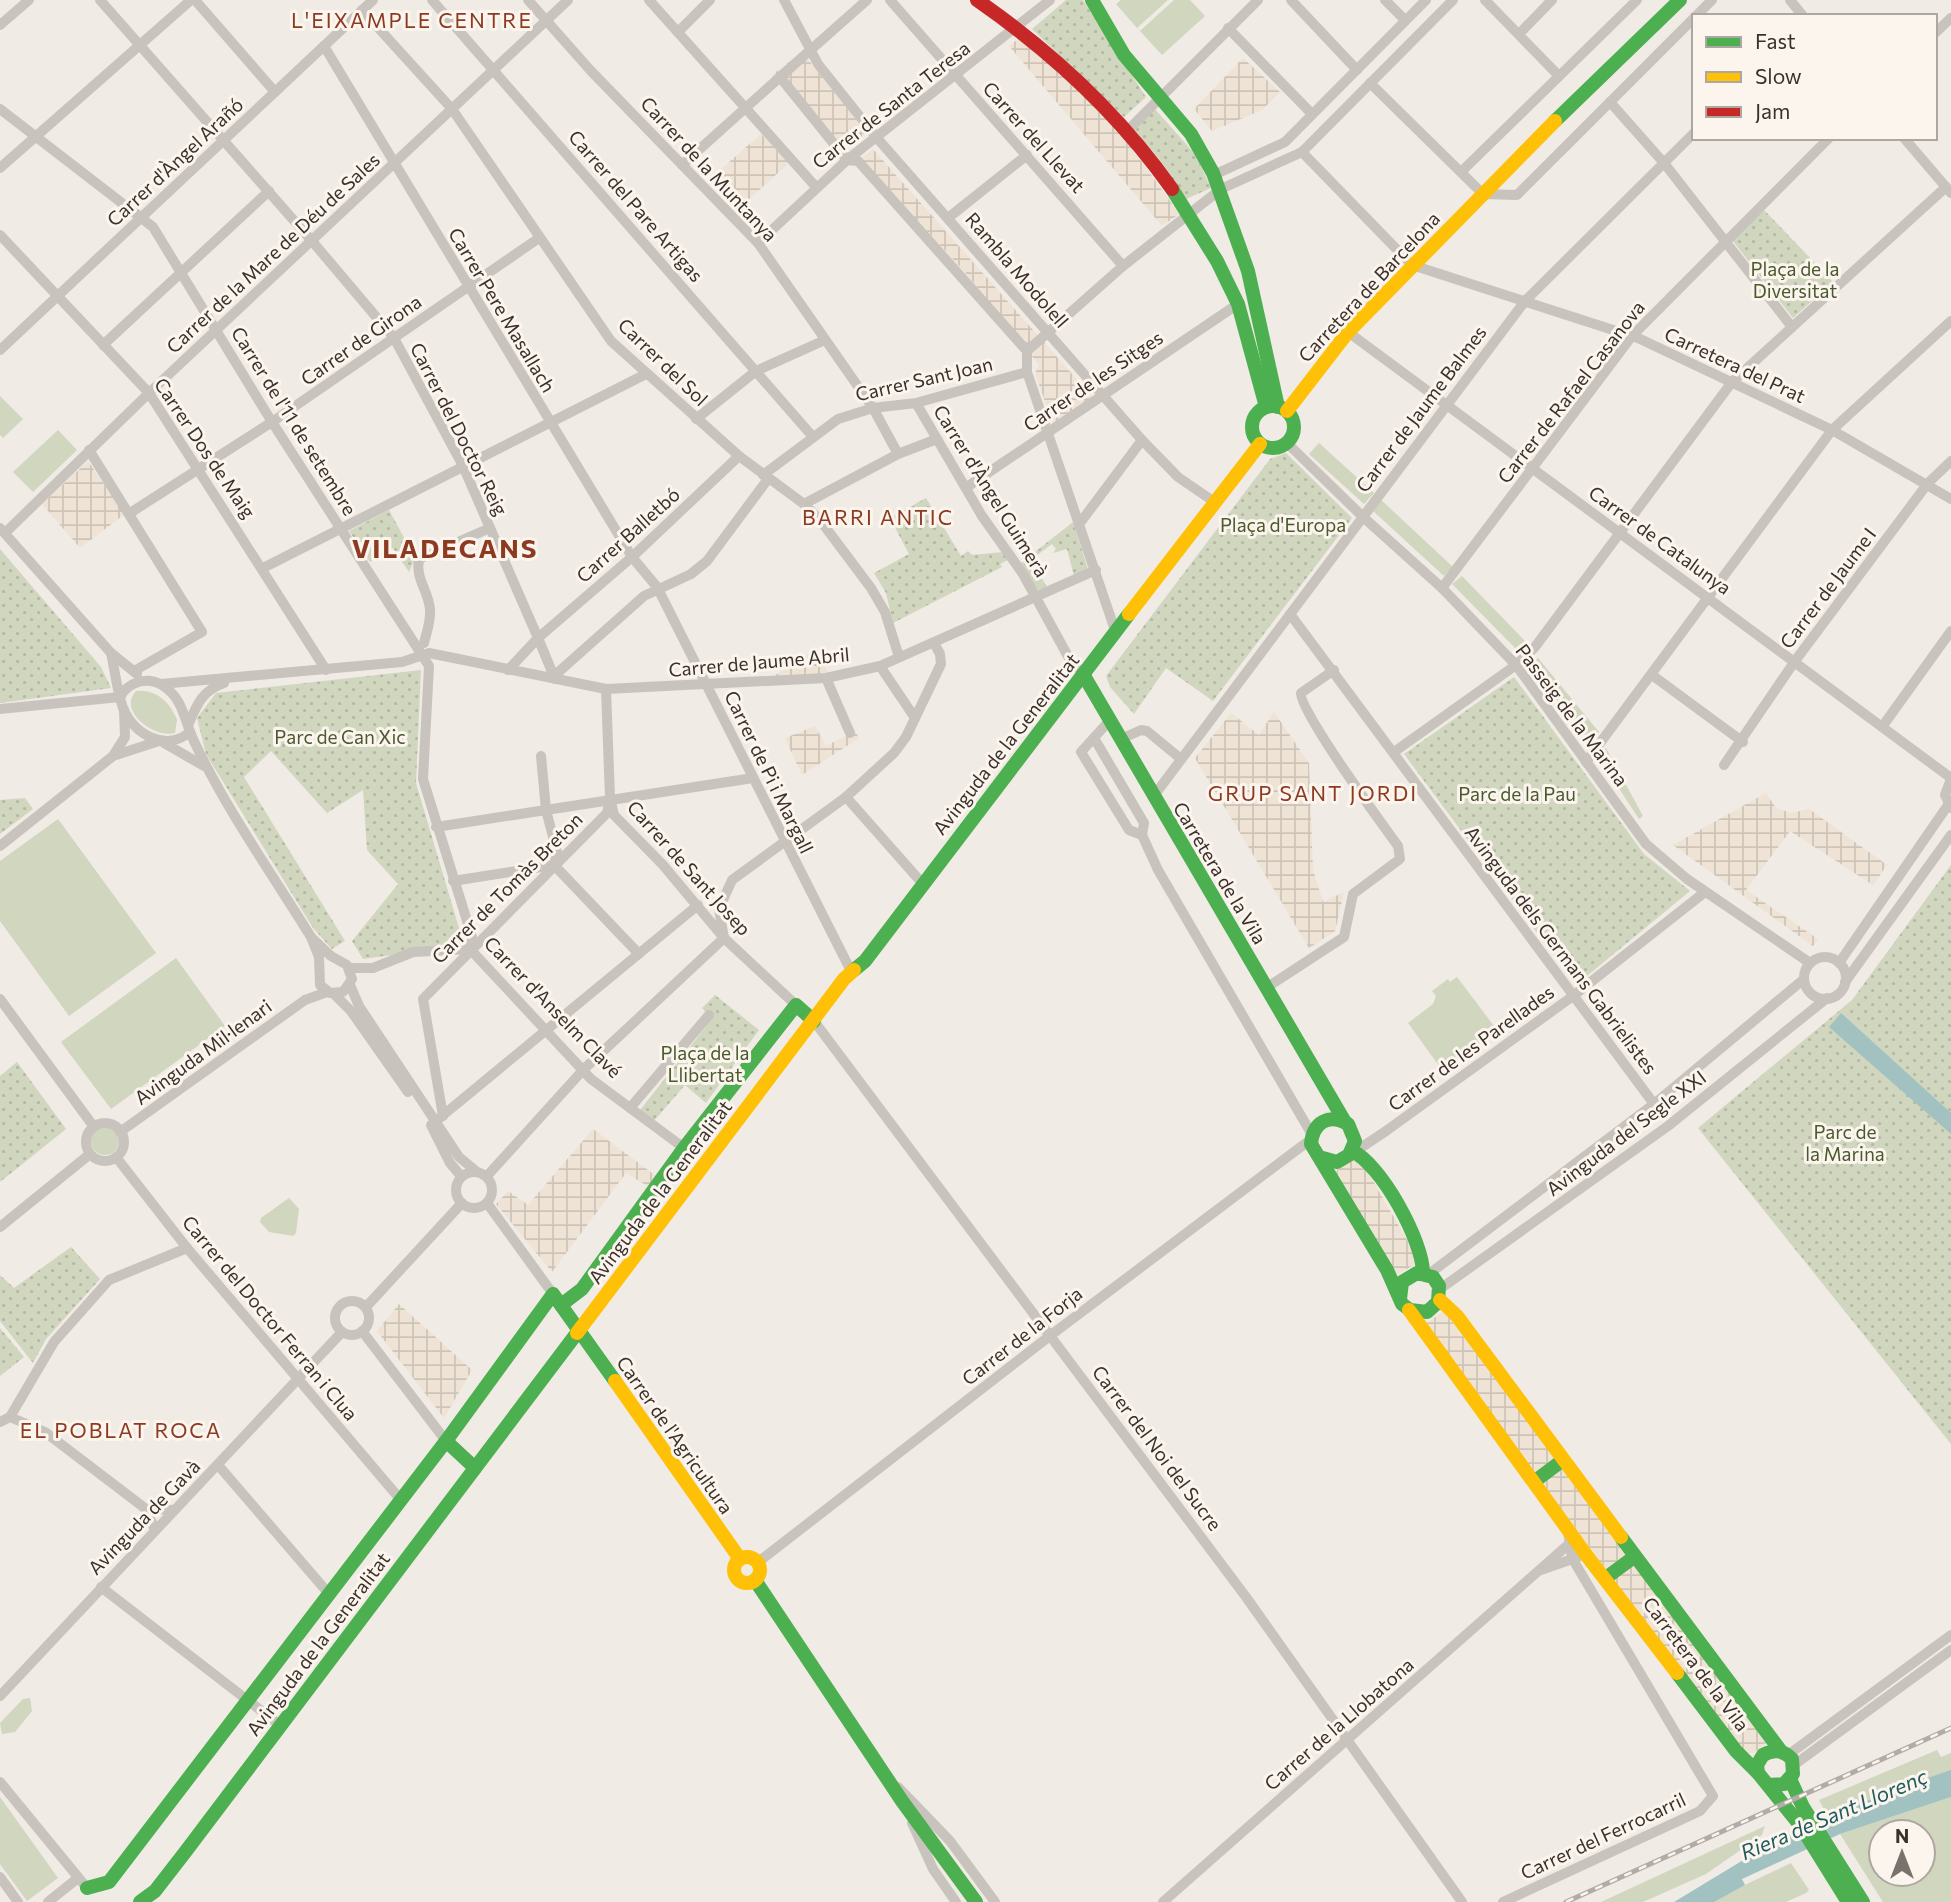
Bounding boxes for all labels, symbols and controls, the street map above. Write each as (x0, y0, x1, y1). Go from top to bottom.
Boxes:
district label: L'EIXAMPLE CENTRE (291, 7, 533, 32)
legend (1692, 14, 1937, 140)
text: Fast (1755, 28, 1796, 53)
street label: Carrer de Santa Teresa (807, 36, 974, 173)
text: Slow (1755, 63, 1802, 88)
street label: Carrer del Llevat (979, 76, 1090, 197)
street label: Carrer de la Muntanya (636, 91, 782, 246)
street label: Carrer d'Àngel Arañó (102, 92, 248, 231)
text: Jam (1755, 98, 1790, 123)
street label: Carrer del Pare Artigas (564, 125, 709, 286)
street label: Carrer de la Mare de Déu de Sales (161, 148, 384, 358)
street label: Rambla Modolell (961, 207, 1074, 332)
street label: Carretera de Barcelona (1293, 207, 1444, 366)
street label: Carrer Pere Masallach (444, 223, 561, 396)
park label: Plaça de la Diversitat (1750, 257, 1840, 302)
street label: Carrer de Girona (296, 289, 425, 390)
street label: Carrer de Rafael Casanova (1492, 296, 1649, 487)
street label: Carrer del Sol (614, 313, 713, 410)
street label: Carrer de Jaume Balmes (1351, 321, 1491, 496)
street label: Carrer de l'11 de setembre (227, 322, 362, 519)
street label: Carretera del Prat (1661, 322, 1810, 407)
street label: Carrer de les Sitges (1019, 325, 1167, 436)
street label: Carrer del Doctor Reig (406, 339, 513, 519)
street label: Carrer Sant Joan (853, 352, 995, 405)
street label: Carrer Dos de Maig (150, 373, 261, 522)
street label: Carrer d'Àngel Guimerà (929, 400, 1054, 581)
street label: Carrer de Catalunya (1585, 480, 1736, 599)
street label: Carrer Balletbó (571, 482, 684, 587)
district label: BARRI ANTIC (802, 504, 954, 529)
park label: Plaça d'Europa (1220, 513, 1346, 536)
street label: Carrer de Jaume I (1775, 523, 1881, 653)
district label: VILADECANS (352, 532, 538, 563)
street label: Passeig de la Marina (1511, 639, 1633, 790)
street label: Carrer de Jaume Abril (667, 642, 850, 681)
street label: Avinguda de la Generalitat (928, 648, 1084, 839)
street label: Carrer de Pi i Margall (720, 687, 819, 857)
park label: Parc de Can Xic (274, 725, 406, 748)
district label: GRUP SANT JORDI (1208, 780, 1418, 805)
park label: Parc de la Pau (1458, 782, 1576, 805)
street label: Carrer de Sant Josep (623, 795, 756, 940)
street label: Carretera de la Vila (1169, 797, 1272, 948)
street label: Carrer de Tomàs Breton (426, 807, 587, 968)
street label: Avinguda dels Germans Gabrielistes (1460, 821, 1662, 1078)
street label: Carrer d'Anselm Clavé (480, 931, 627, 1082)
street label: Carrer de les Parellades (1383, 980, 1558, 1115)
street label: Avinguda Mil·lenari (130, 994, 276, 1109)
park label: Plaça de la Llibertat (660, 1041, 750, 1086)
street label: Avinguda del Segle XXI (1541, 1065, 1710, 1200)
street label: Avinguda de la Generalitat (583, 1095, 736, 1288)
park label: Parc de la Marina (1805, 1120, 1885, 1165)
street label: Carrer del Doctor Ferran i Clua (178, 1211, 363, 1425)
street label: Carrer de la Forja (957, 1282, 1086, 1390)
street label: Carrer de l'Agricultura (612, 1351, 739, 1518)
street label: Carrer del Noi del Sucre (1088, 1361, 1227, 1535)
district label: EL POBLAT ROCA (20, 1417, 222, 1442)
street label: Avinguda de Gavà (83, 1454, 204, 1579)
street label: Avinguda de la Generalitat (241, 1547, 394, 1740)
street label: Carretera de la Vila (1638, 1592, 1754, 1735)
street label: Carrer de la Llobatona (1259, 1653, 1418, 1795)
water label: Riera de Sant Llorenç (1736, 1763, 1931, 1864)
street label: Carrer del Ferrocarril (1517, 1787, 1689, 1884)
north arrow (1867, 1818, 1937, 1888)
text: N (1895, 1824, 1909, 1847)

